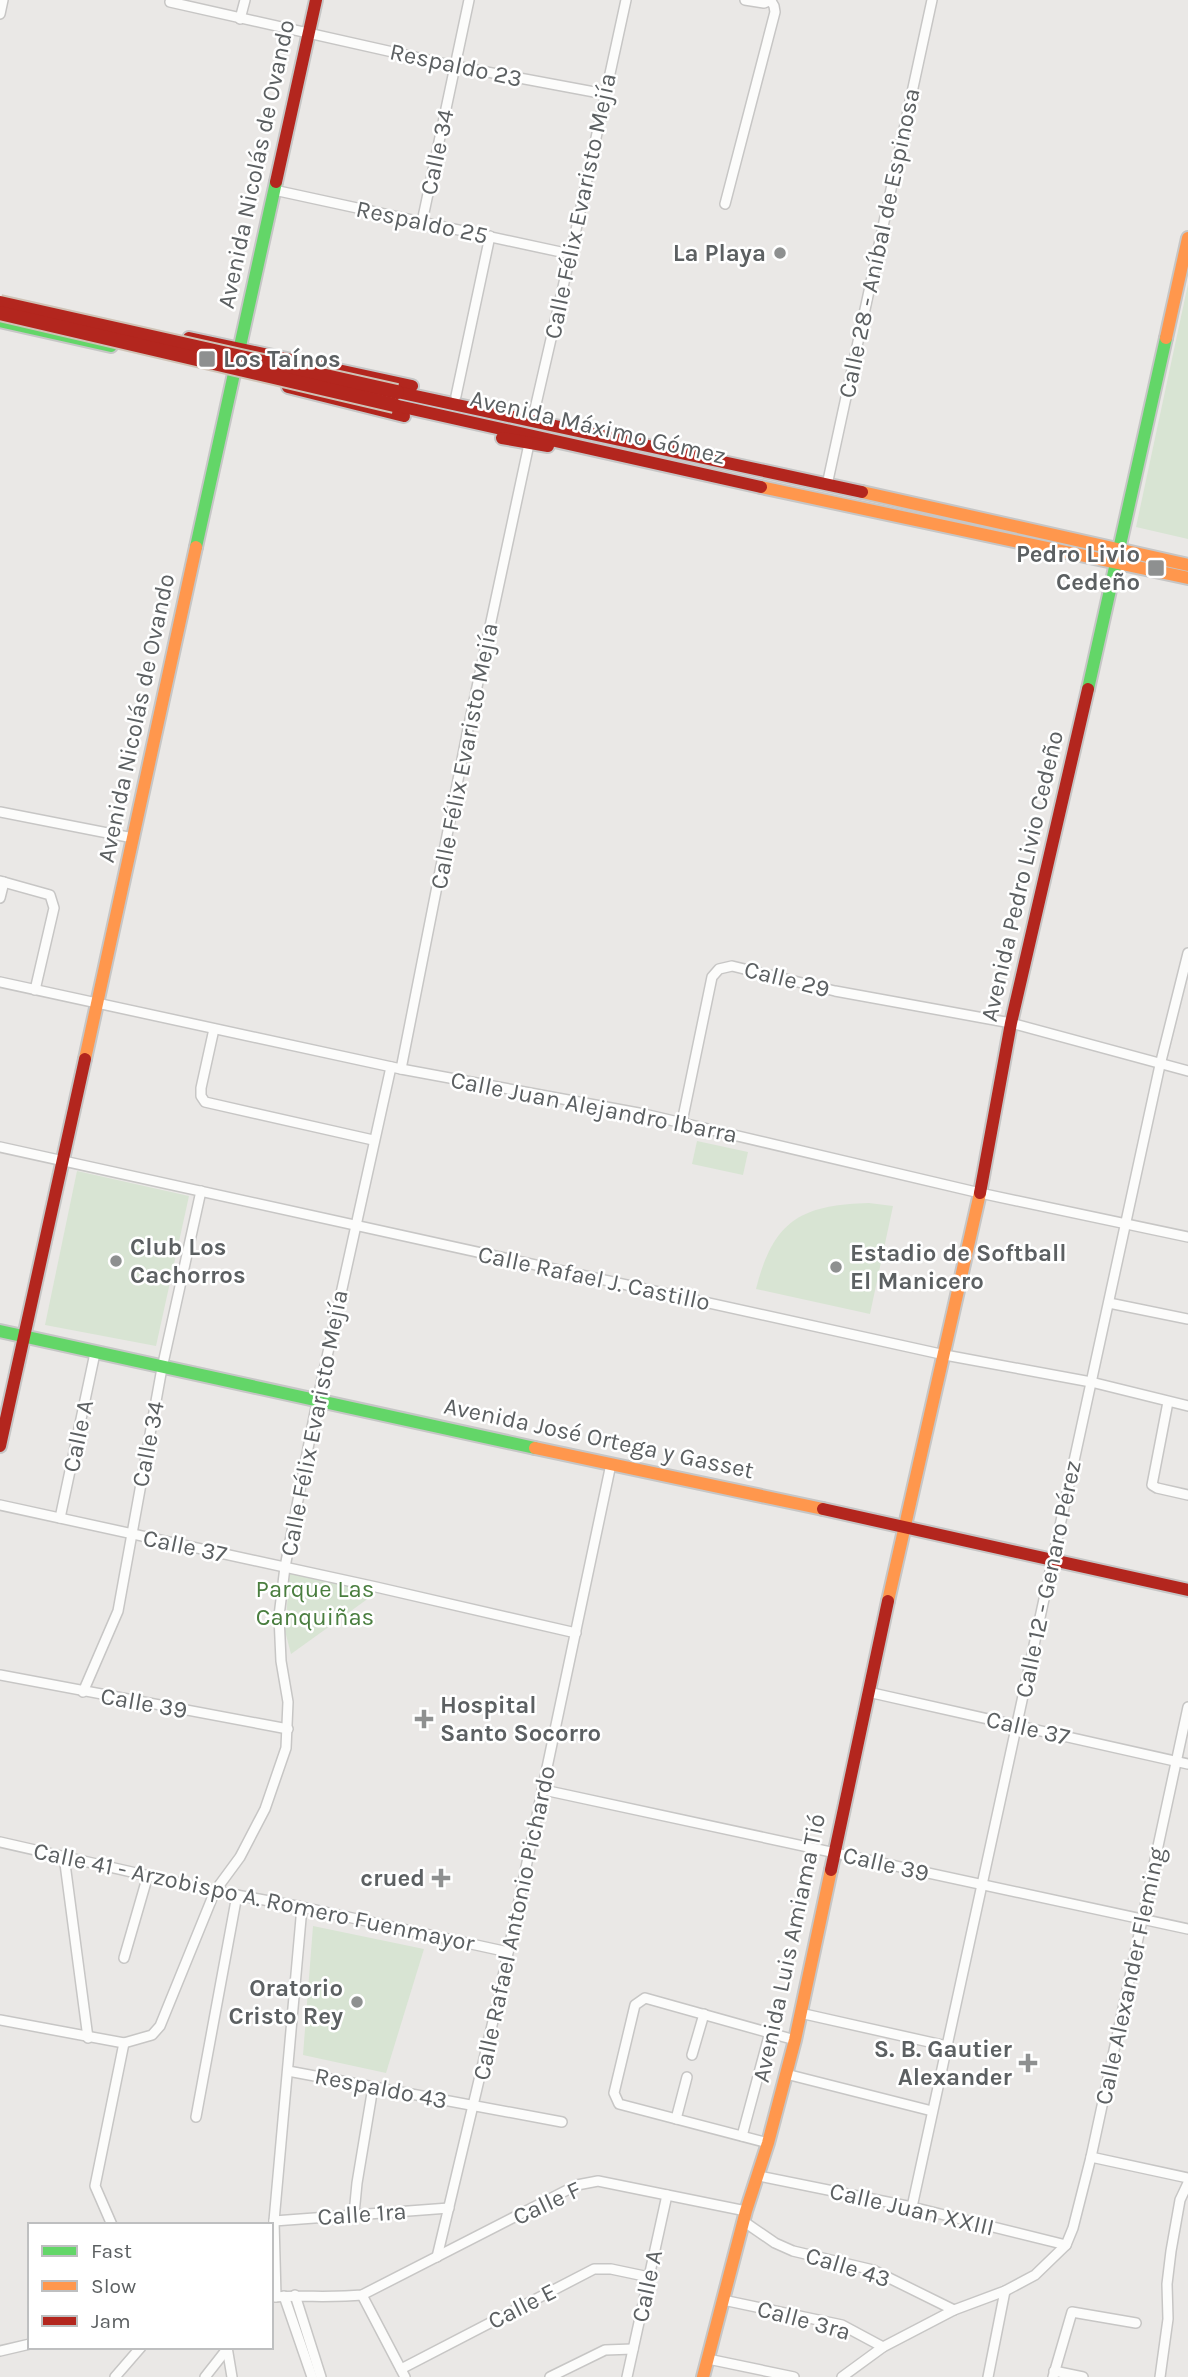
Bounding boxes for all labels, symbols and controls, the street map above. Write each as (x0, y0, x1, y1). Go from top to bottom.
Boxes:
street label: Avenida Nicolás de Ovando (212, 17, 300, 311)
street label: Respaldo 23 (387, 37, 525, 93)
street label: Calle Félix Evaristo Mejía (538, 71, 622, 341)
street label: Calle 28 - Aníbal de Espinosa (832, 86, 926, 400)
street label: Calle 34 (414, 107, 460, 197)
street label: Respaldo 25 (354, 194, 490, 250)
place label: La Playa (673, 239, 766, 267)
marker: La Playa (772, 245, 788, 261)
place label: Los Taínos (223, 345, 341, 373)
marker: Los Taínos (197, 349, 217, 369)
street label: Avenida Máximo Gómez (468, 384, 728, 470)
place label: Pedro Livio Cedeño (1016, 540, 1140, 596)
marker: Pedro Livio Cedeño (1146, 558, 1166, 578)
street label: Avenida Nicolás de Ovando (92, 571, 180, 865)
street label: Calle Félix Evaristo Mejía (424, 620, 504, 892)
street label: Avenida Pedro Livio Cedeño (975, 728, 1069, 1024)
street label: Calle 29 (741, 955, 833, 1003)
street label: Calle Juan Alejandro lbarra (448, 1065, 740, 1149)
place label: Club Los Cachorros (130, 1233, 246, 1289)
place label: Estadio de Softball El Manicero (850, 1239, 1067, 1295)
street label: Calle Rafael J. Castillo (475, 1240, 713, 1316)
marker: Club Los Cachorros (108, 1253, 124, 1269)
marker: Estadio de Softball El Manicero (828, 1259, 844, 1275)
street label: Calle Félix Evaristo Mejía (274, 1287, 354, 1559)
street label: Avenida José Ortega y Gasset (442, 1391, 756, 1485)
street label: Calle A (57, 1397, 99, 1475)
street label: Calle 34 (126, 1399, 170, 1489)
street label: Calle 12 - Genaro Pérez (1009, 1458, 1087, 1700)
street label: Calle 37 (141, 1523, 229, 1569)
park label: Parque Las Canquiñas (256, 1575, 374, 1631)
street label: Calle 39 (98, 1682, 190, 1724)
place label: Hospital Santo Socorro (440, 1691, 601, 1747)
street label: Calle 37 (984, 1705, 1072, 1751)
marker: Hospital Santo Socorro (414, 1709, 434, 1729)
street label: Calle Rafael Antonio Pichardo (467, 1763, 561, 2083)
street label: Avenida Luis Amiama Tió (747, 1811, 831, 2085)
street label: Calle 41 - Arzobispo A. Romero Fuenmayor (31, 1837, 477, 1958)
street label: Calle 39 (840, 1841, 932, 1887)
street label: Calle Alexander Fleming (1089, 1844, 1171, 2107)
place label: crued (360, 1864, 425, 1892)
marker: crued (431, 1868, 451, 1888)
place label: Oratorio Cristo Rey (228, 1974, 343, 2030)
marker: Oratorio Cristo Rey (349, 1994, 365, 2010)
place label: S. B. Gautier Alexander (874, 2035, 1013, 2091)
marker: S. B. Gautier Alexander (1018, 2053, 1038, 2073)
street label: Respaldo 43 (312, 2061, 450, 2115)
street label: Calle F (508, 2175, 586, 2231)
street label: Calle Juan XXIII (827, 2176, 997, 2242)
street label: Calle 1ra (317, 2197, 407, 2231)
legend (28, 2223, 273, 2349)
text: Fast (91, 2239, 132, 2263)
street label: Calle 43 (802, 2241, 894, 2293)
street label: Calle A (626, 2247, 668, 2325)
text: Slow (91, 2274, 136, 2298)
street label: Calle E (483, 2277, 561, 2335)
street label: Calle 3ra (754, 2294, 854, 2346)
text: Jam (91, 2309, 131, 2333)

